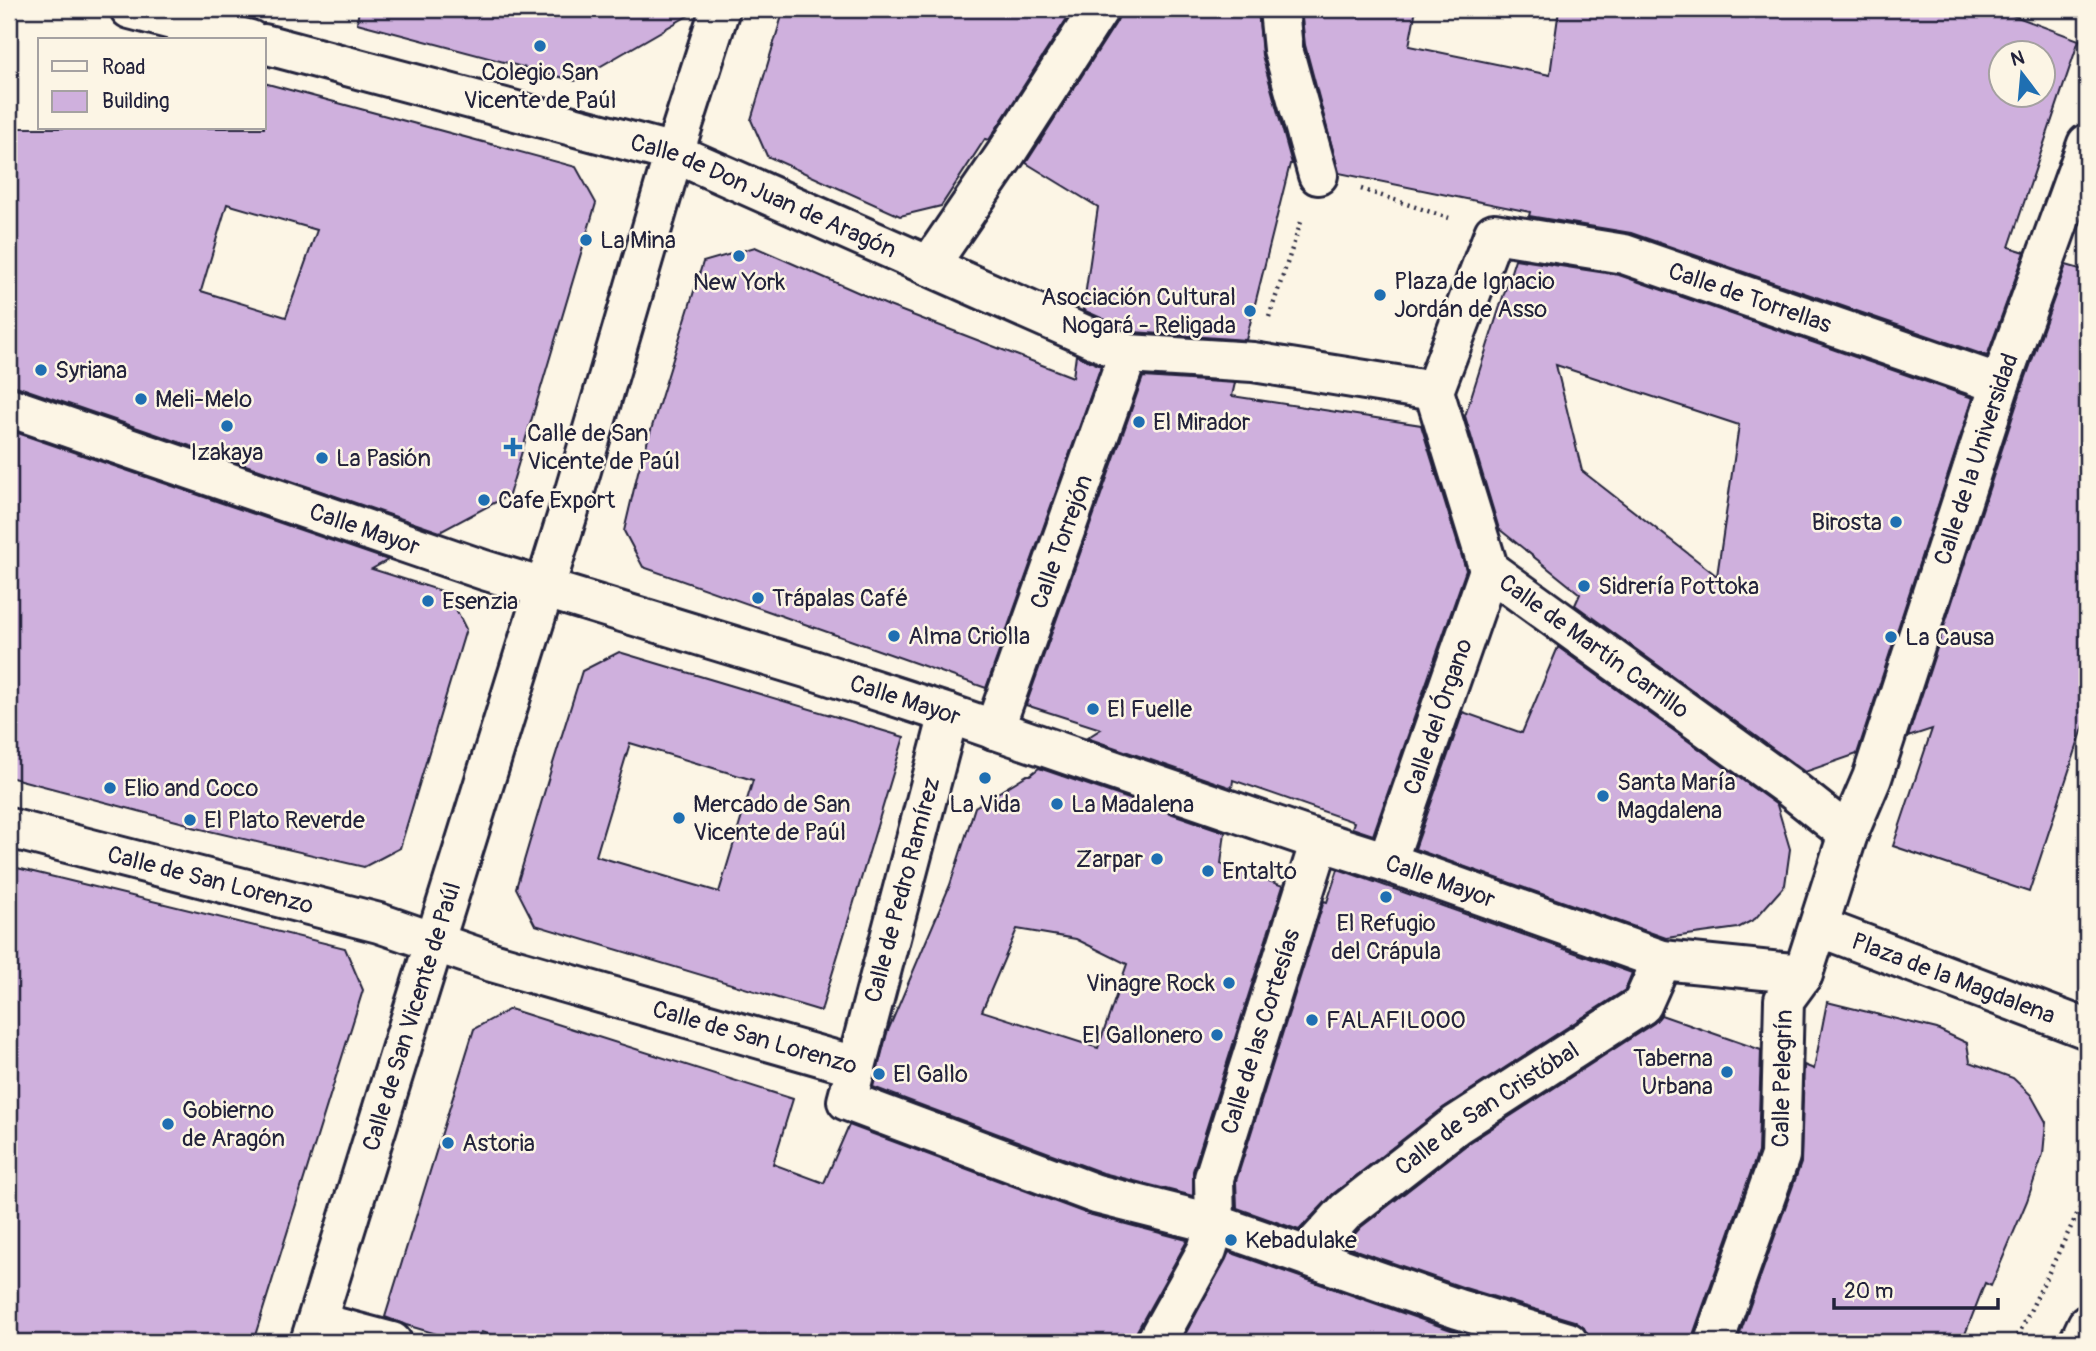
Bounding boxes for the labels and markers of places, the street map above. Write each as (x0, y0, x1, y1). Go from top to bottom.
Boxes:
marker: Colegio San Vicente de Paúl (532, 38, 548, 54)
place label: Colegio San Vicente de Paúl (464, 58, 616, 115)
place label: La Mina (600, 226, 676, 255)
marker: La Mina (578, 232, 594, 248)
marker: New York (731, 248, 747, 264)
place label: Plaza de Ignacio Jordán de Asso (1394, 267, 1555, 324)
place label: New York (693, 268, 785, 297)
place label: Asociación Cultural Nogará - Religada (1041, 283, 1236, 340)
marker: Plaza de Ignacio Jordán de Asso (1372, 287, 1388, 303)
marker: Asociación Cultural Nogará - Religada (1242, 303, 1258, 319)
place label: Syriana (55, 356, 127, 385)
marker: Syriana (33, 362, 49, 378)
place label: Meli-Melo (155, 385, 252, 414)
marker: Meli-Melo (133, 391, 149, 407)
place label: El Mirador (1153, 408, 1251, 437)
marker: El Mirador (1131, 414, 1147, 430)
marker: Izakaya (219, 418, 235, 434)
place label: Calle de San Vicente de Paúl (527, 419, 680, 476)
place label: Izakaya (190, 438, 264, 467)
marker: Calle de San Vicente de Paúl (505, 439, 521, 455)
place label: La Pasión (336, 444, 431, 473)
marker: La Pasión (314, 450, 330, 466)
place label: Cafe Export (498, 486, 615, 515)
marker: Cafe Export (476, 492, 492, 508)
place label: Birosta (1812, 508, 1882, 537)
marker: Birosta (1888, 514, 1904, 530)
place label: Sidrería Pottoka (1598, 572, 1759, 601)
marker: Sidrería Pottoka (1576, 578, 1592, 594)
place label: Trápalas Café (772, 584, 908, 613)
place label: Esenzia (442, 587, 518, 616)
marker: Trápalas Café (750, 590, 766, 606)
marker: Esenzia (420, 593, 436, 609)
place label: Alma Criolla (908, 622, 1030, 651)
place label: La Causa (1905, 623, 1994, 652)
marker: Alma Criolla (886, 628, 902, 644)
marker: La Causa (1883, 629, 1899, 645)
place label: El Fuelle (1107, 695, 1192, 724)
marker: El Fuelle (1085, 701, 1101, 717)
place label: Santa María Magdalena (1617, 768, 1736, 825)
marker: La Vida (977, 770, 993, 786)
place label: Elio and Coco (124, 774, 258, 803)
marker: Elio and Coco (102, 780, 118, 796)
marker: Santa María Magdalena (1595, 788, 1611, 804)
place label: Mercado de San Vicente de Paúl (693, 790, 850, 847)
place label: La Vida (949, 790, 1021, 819)
place label: La Madalena (1071, 790, 1194, 819)
marker: La Madalena (1049, 796, 1065, 812)
place label: El Plato Reverde (204, 806, 365, 835)
marker: Mercado de San Vicente de Paúl (671, 810, 687, 826)
marker: El Plato Reverde (182, 812, 198, 828)
place label: Zarpar (1076, 845, 1143, 874)
marker: Zarpar (1149, 851, 1165, 867)
place label: Entalto (1222, 857, 1297, 886)
marker: Entalto (1200, 863, 1216, 879)
marker: El Refugio del Crápula (1378, 889, 1394, 905)
place label: El Refugio del Crápula (1331, 909, 1441, 966)
place label: Vinagre Rock (1086, 969, 1215, 998)
marker: Vinagre Rock (1221, 975, 1237, 991)
place label: FALAFILOOO (1326, 1006, 1466, 1035)
marker: FALAFILOOO (1304, 1012, 1320, 1028)
place label: El Gallonero (1082, 1021, 1203, 1050)
marker: El Gallonero (1209, 1027, 1225, 1043)
place label: Taberna Urbana (1633, 1044, 1713, 1101)
place label: El Gallo (893, 1060, 968, 1089)
marker: Taberna Urbana (1719, 1064, 1735, 1080)
marker: El Gallo (871, 1066, 887, 1082)
place label: Gobierno de Aragón (182, 1096, 285, 1153)
marker: Gobierno de Aragón (160, 1116, 176, 1132)
place label: Astoria (462, 1129, 535, 1158)
marker: Astoria (440, 1135, 456, 1151)
place label: Kebadulake (1245, 1226, 1357, 1255)
marker: Kebadulake (1223, 1232, 1239, 1248)

